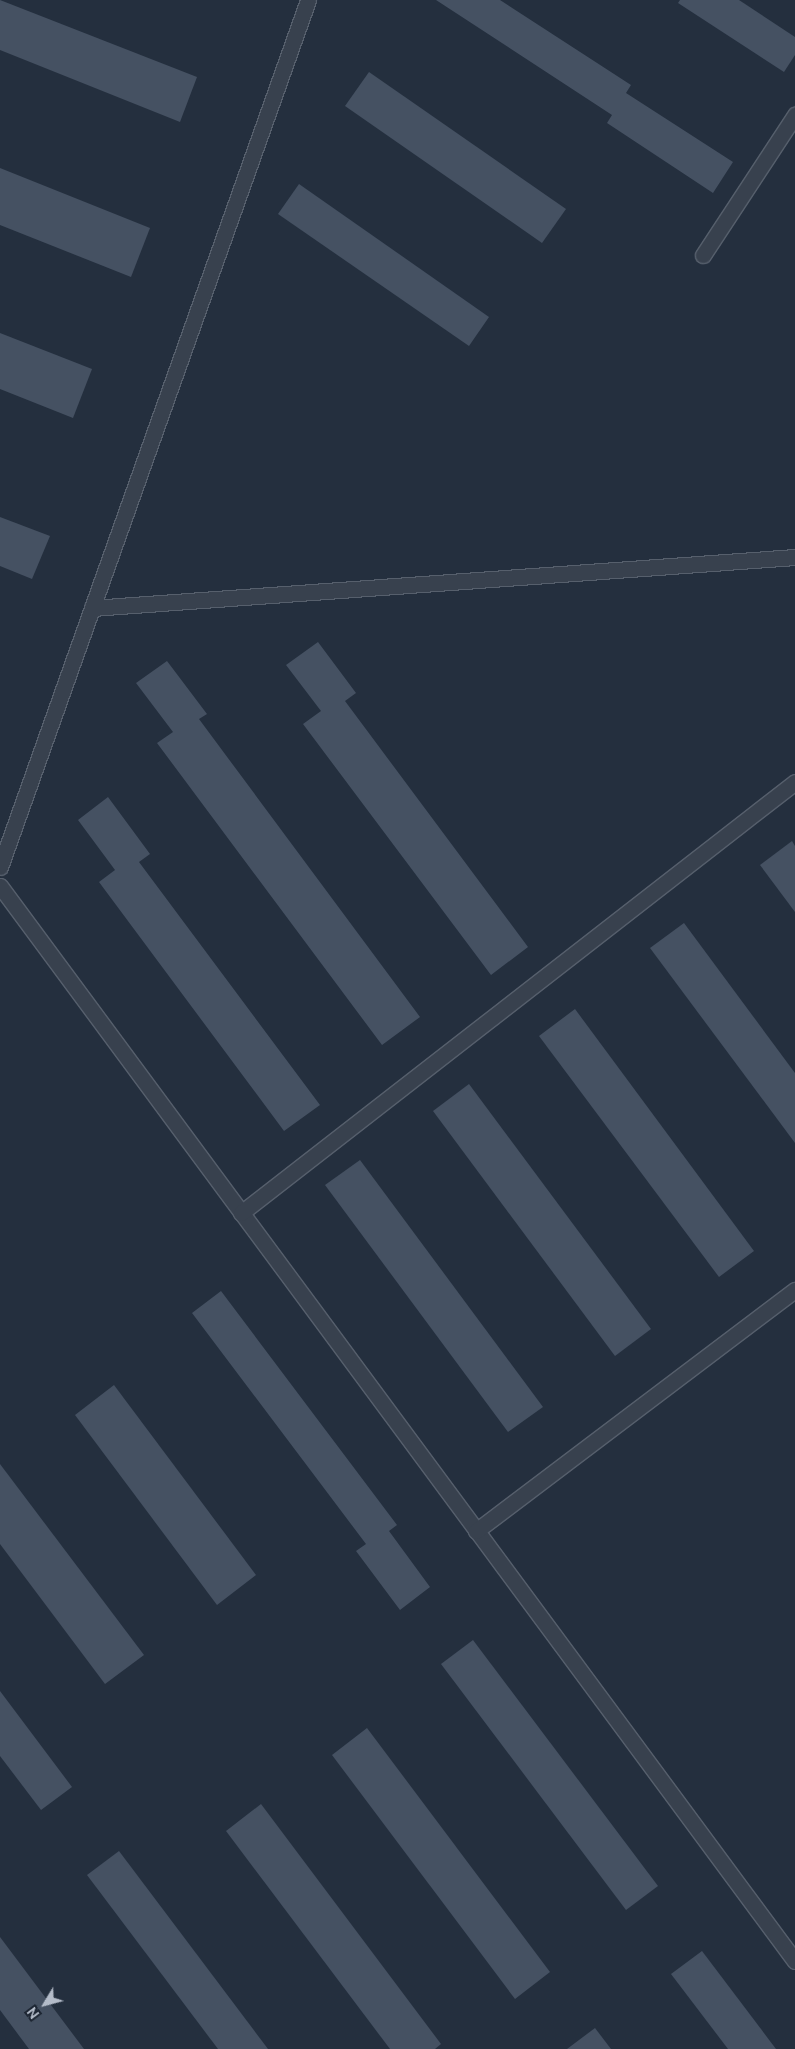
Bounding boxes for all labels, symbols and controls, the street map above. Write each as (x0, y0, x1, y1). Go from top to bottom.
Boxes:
north arrow (20, 1979, 70, 2029)
text: N (23, 2004, 43, 2022)

